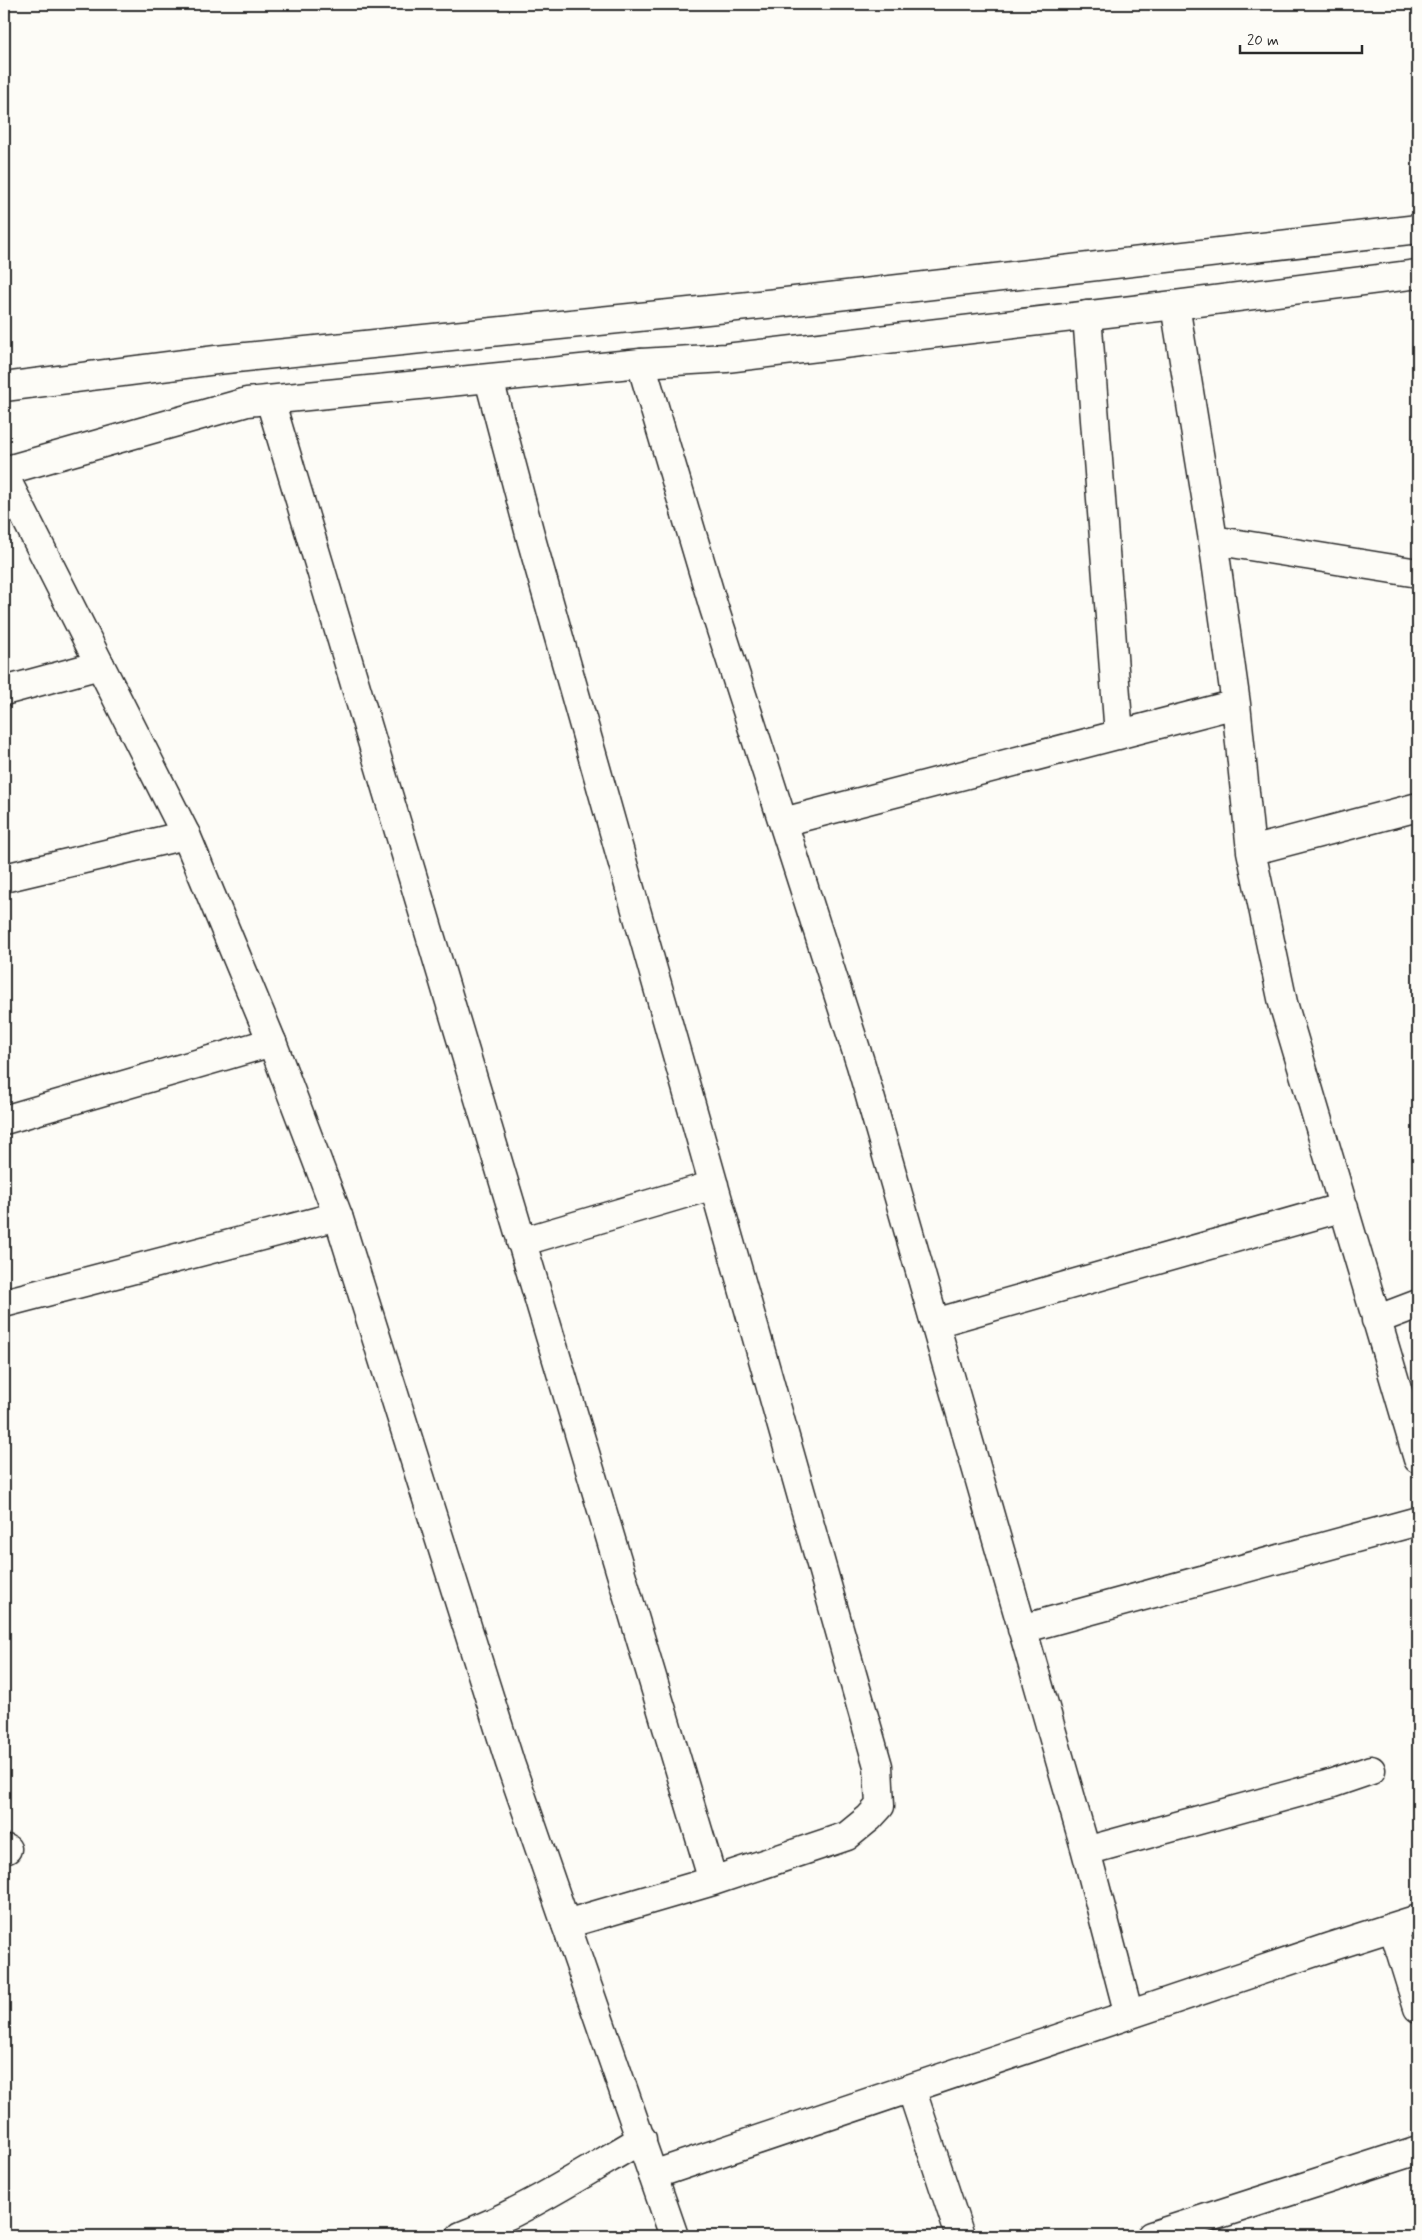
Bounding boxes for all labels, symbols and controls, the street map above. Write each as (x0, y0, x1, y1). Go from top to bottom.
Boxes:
scale bar (1240, 22, 1362, 54)
text: 20 m (1247, 31, 1279, 51)

